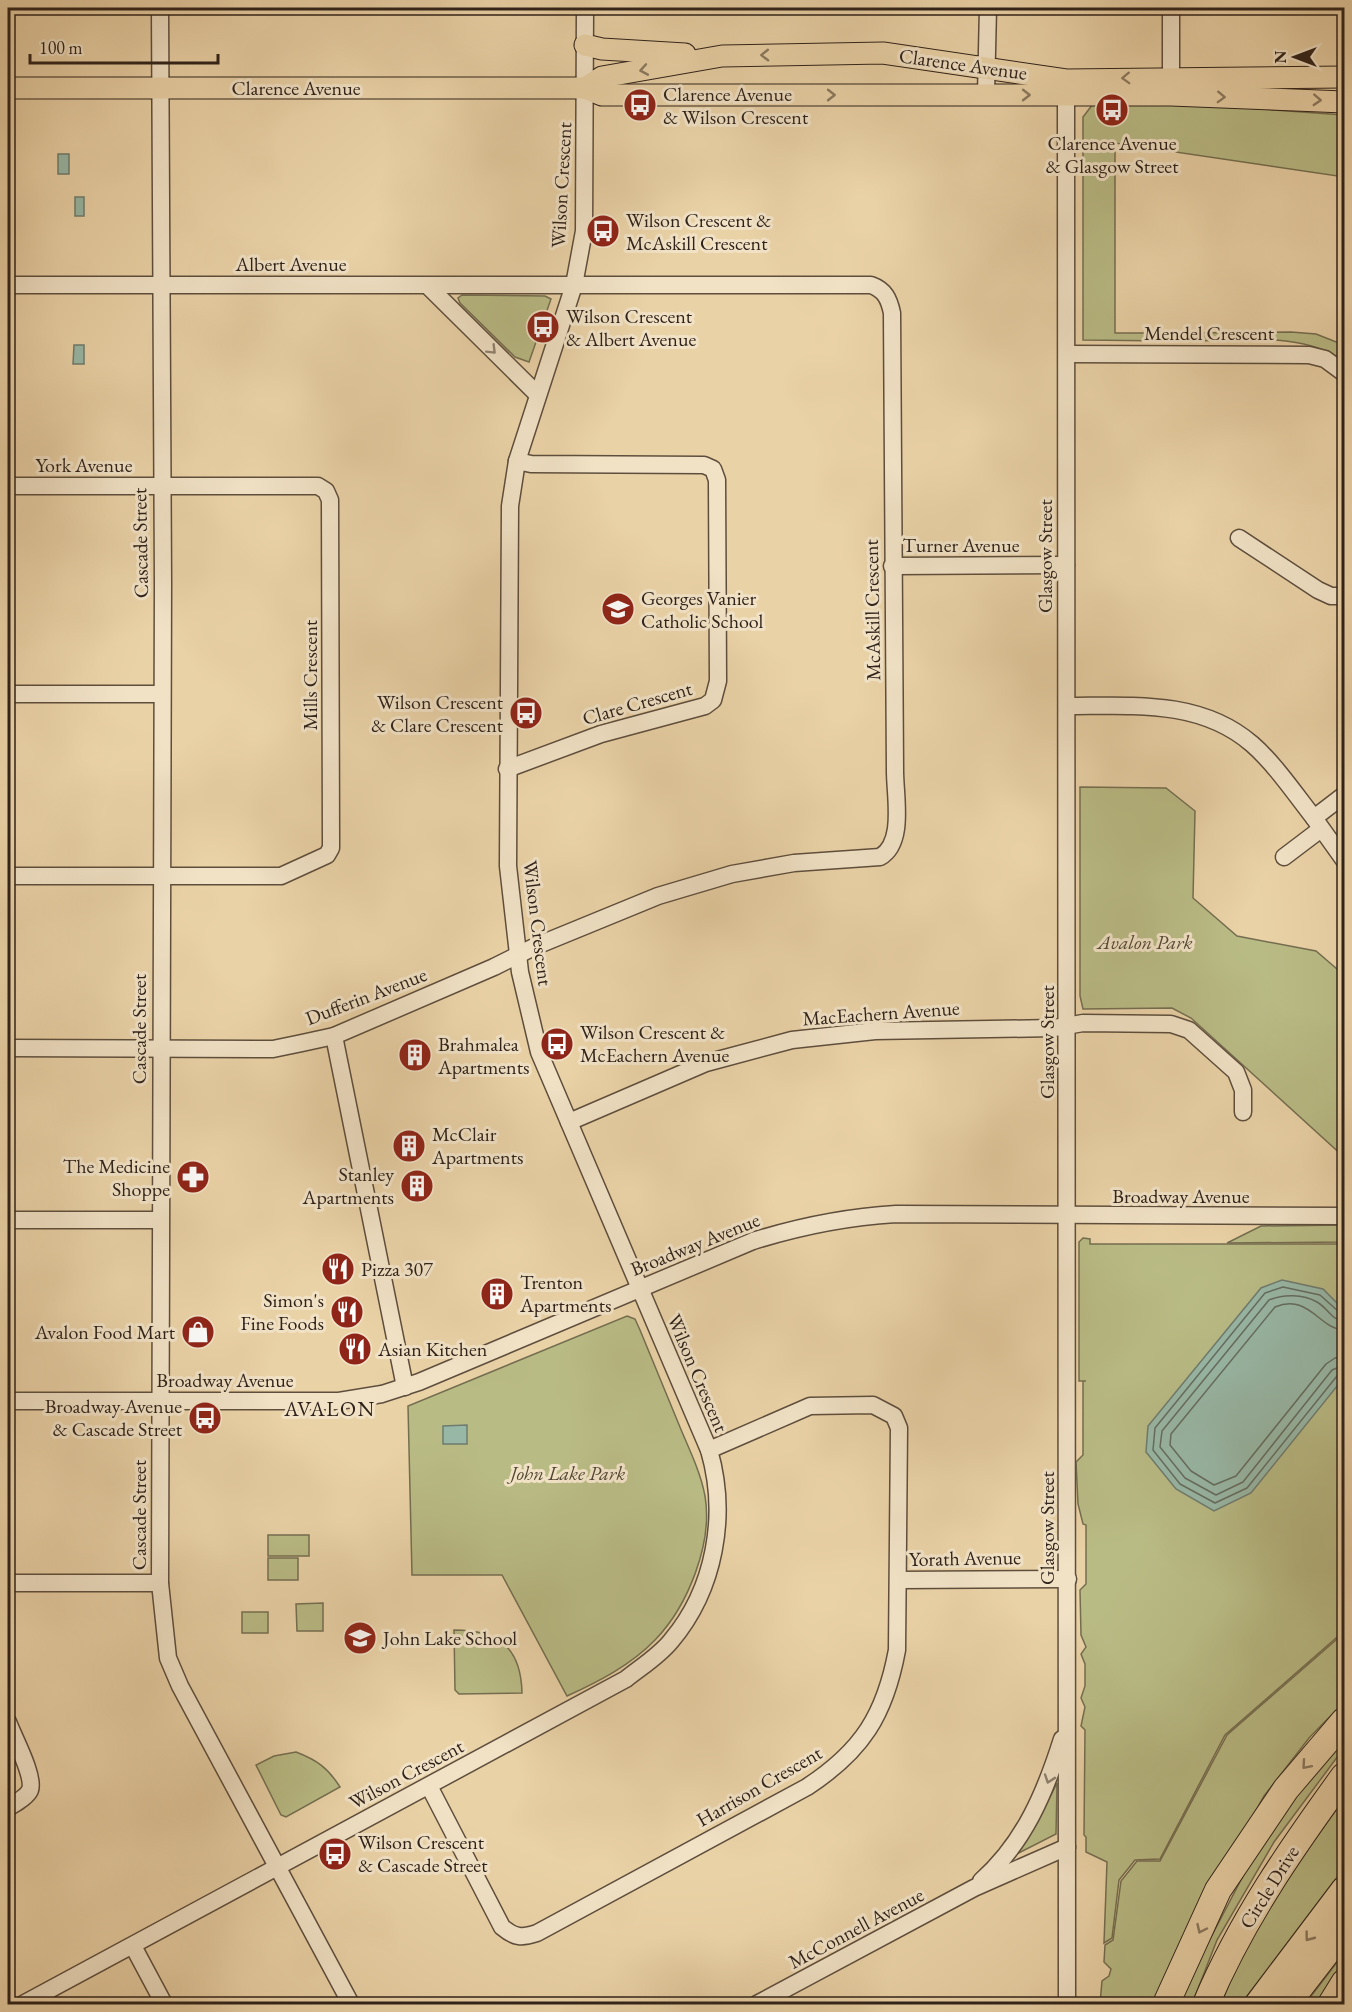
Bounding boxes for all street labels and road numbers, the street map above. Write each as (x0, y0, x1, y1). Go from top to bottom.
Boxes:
street label: Clarence Avenue (897, 42, 1029, 86)
street label: Clarence Avenue (232, 75, 361, 101)
street label: Wilson Crescent (545, 121, 577, 249)
street label: Albert Avenue (234, 251, 347, 277)
street label: Mendel Crescent (1144, 320, 1275, 346)
street label: York Avenue (36, 452, 133, 478)
street label: Cascade Street (126, 487, 154, 598)
street label: Glasgow Street (1032, 498, 1058, 613)
street label: Turner Avenue (902, 532, 1020, 558)
street label: McAskill Crescent (858, 538, 886, 681)
street label: Mills Crescent (297, 619, 323, 730)
street label: Clare Crescent (579, 675, 696, 731)
street label: Wilson Crescent (517, 859, 559, 988)
street label: Dufferin Avenue (302, 961, 431, 1031)
street label: Cascade Street (126, 973, 152, 1084)
street label: Glasgow Street (1034, 984, 1060, 1099)
street label: MacEachern Avenue (802, 995, 961, 1031)
street label: Broadway Avenue (1112, 1183, 1250, 1209)
street label: Broadway Avenue (626, 1206, 764, 1282)
street label: Wilson Crescent (661, 1310, 735, 1437)
street label: Broadway Avenue (156, 1367, 294, 1393)
street label: Cascade Street (126, 1459, 152, 1570)
street label: Glasgow Street (1034, 1470, 1060, 1585)
street label: Yorath Avenue (909, 1544, 1021, 1572)
street label: Wilson Crescent (344, 1733, 468, 1815)
street label: Harrison Crescent (691, 1739, 827, 1832)
street label: Circle Drive (1233, 1840, 1305, 1933)
street label: McConnell Avenue (784, 1881, 928, 1975)

